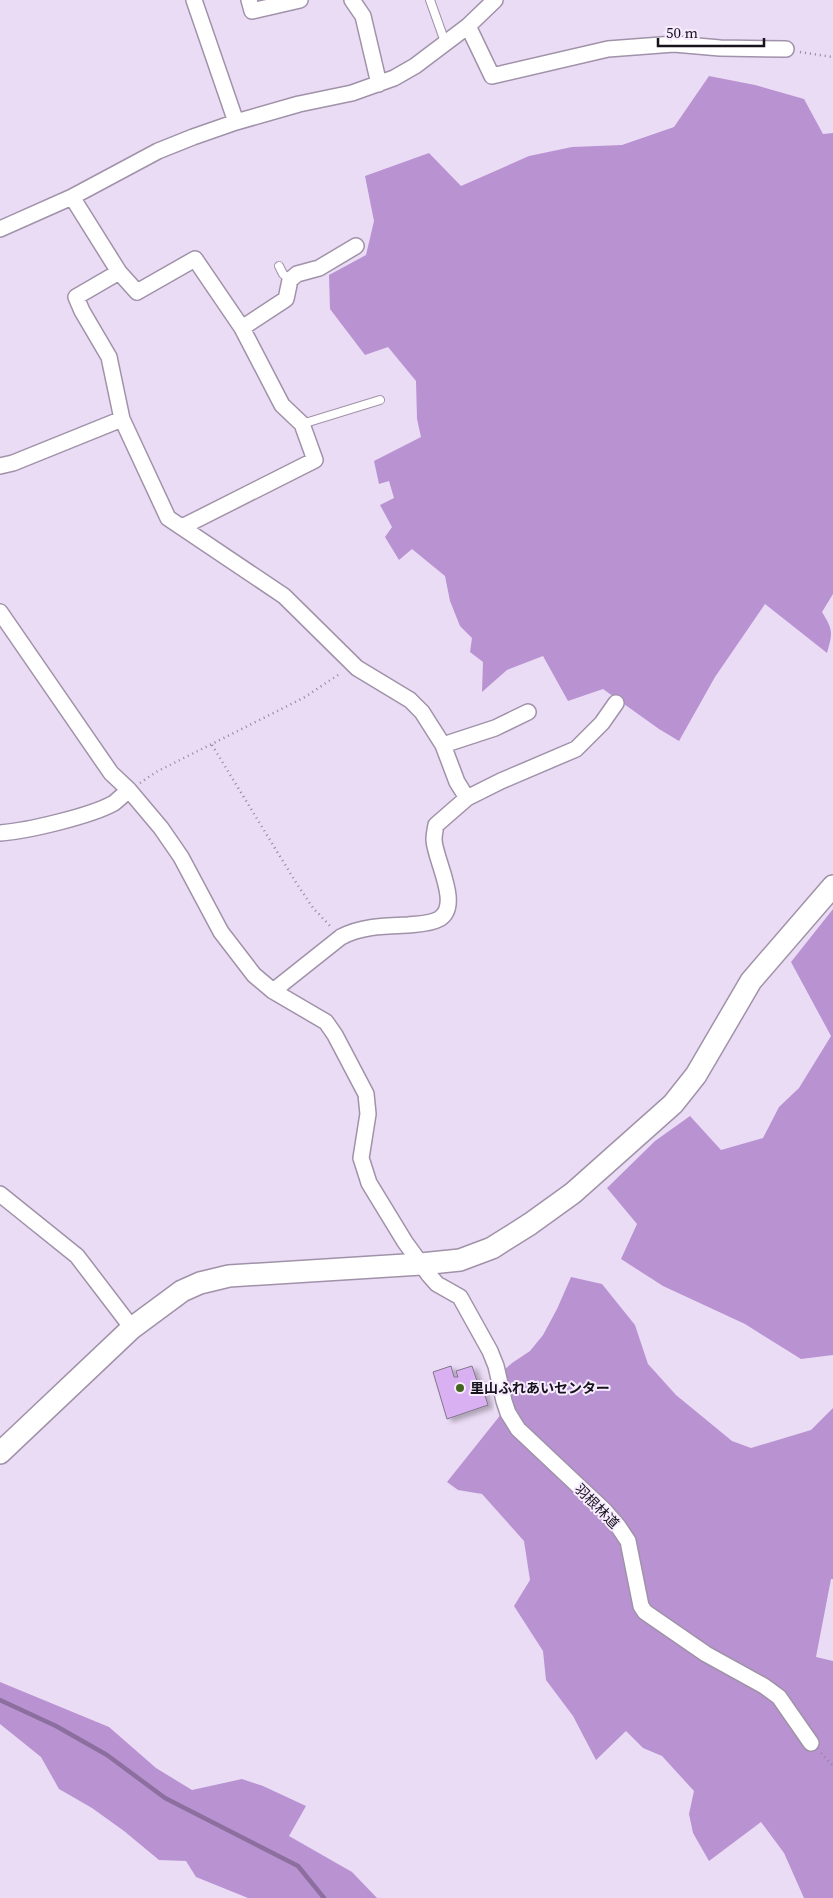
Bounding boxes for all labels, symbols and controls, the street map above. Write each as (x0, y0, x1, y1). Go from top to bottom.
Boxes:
scale bar (658, 15, 764, 47)
text: 50 m (666, 22, 698, 43)
place label: 里山ふれあいセンター (470, 1378, 610, 1398)
marker: 里山ふれあいセンター (454, 1382, 466, 1394)
street label: 羽根林道 (570, 1479, 624, 1533)

